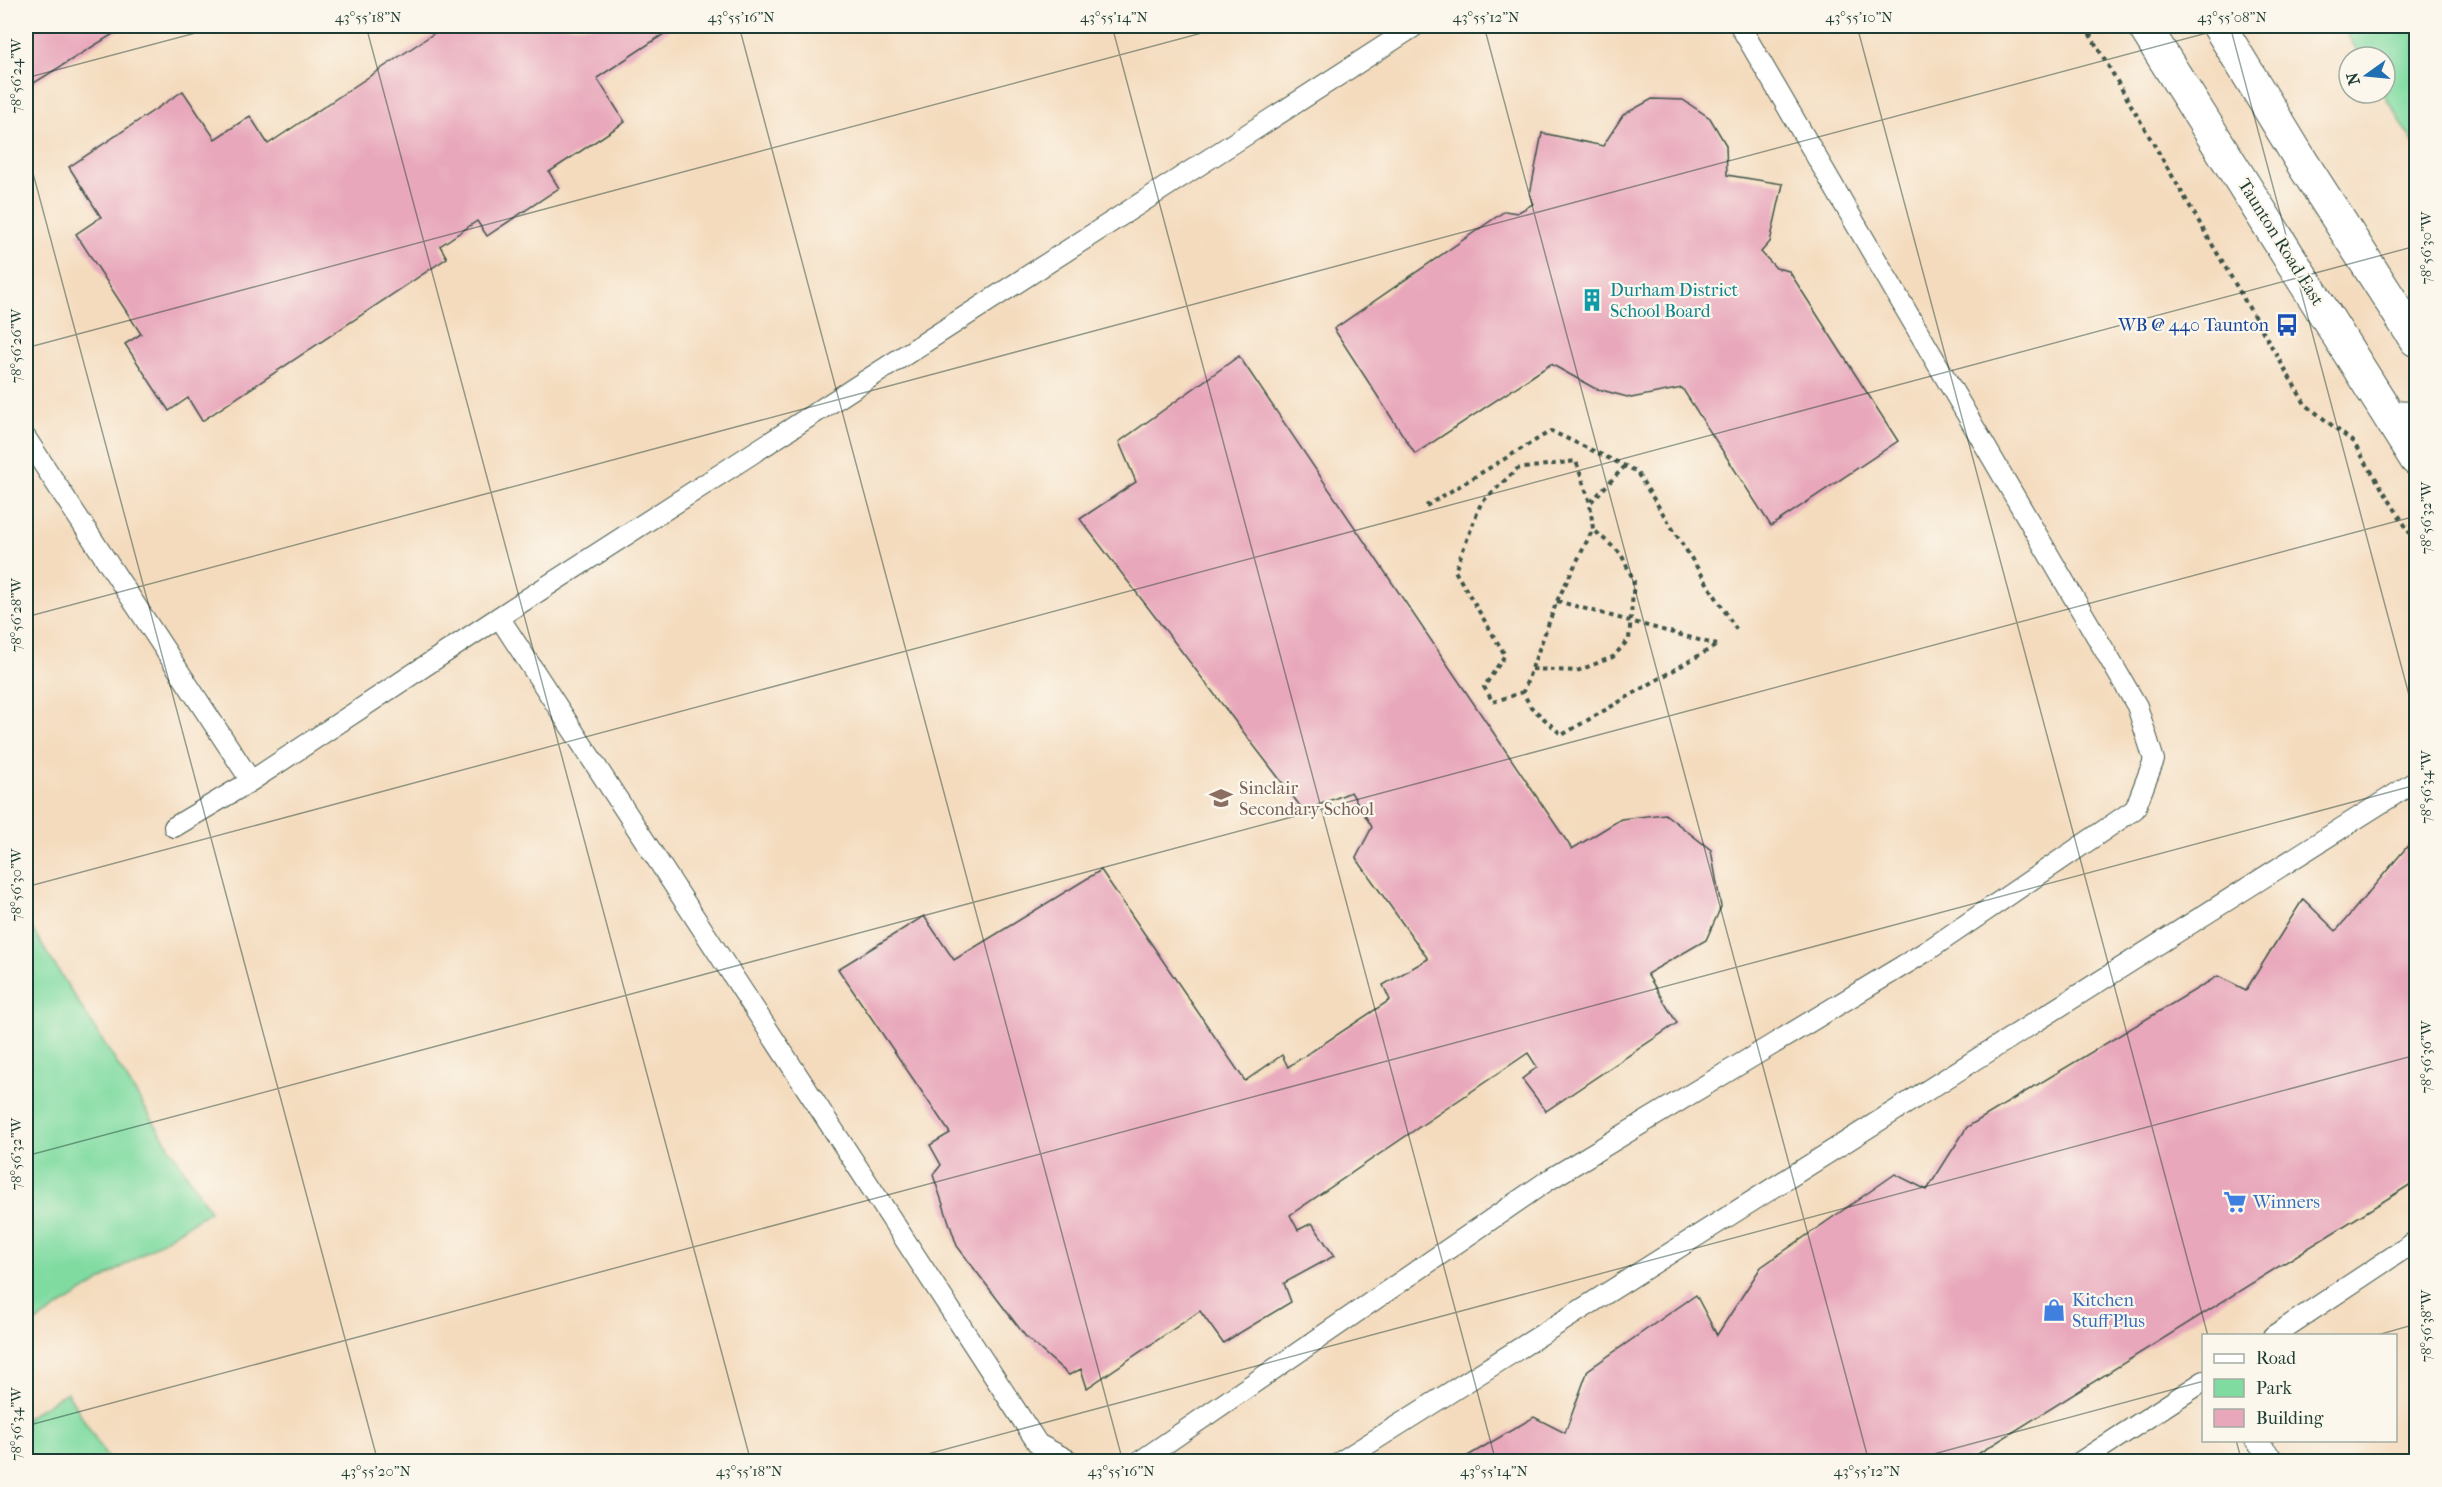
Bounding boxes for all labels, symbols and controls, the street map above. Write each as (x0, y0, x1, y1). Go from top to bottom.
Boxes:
text: 43°55'18"N (335, 8, 402, 26)
text: 43°55'16"N (707, 8, 775, 26)
text: 43°55'14"N (1080, 8, 1149, 26)
text: 43°55'12"N (1453, 8, 1520, 26)
text: 43°55'10"N (1825, 8, 1893, 26)
text: 43°55'08"N (2197, 8, 2267, 26)
text: 78°56'24"W (7, 37, 25, 114)
north arrow (2337, 45, 2397, 105)
text: N (2342, 70, 2364, 87)
street label: Taunton Road East (2233, 175, 2328, 310)
text: 78°56'30"W (2417, 210, 2435, 285)
place label: Durham District School Board (1610, 280, 1739, 322)
building icon: Durham District School Board (1579, 287, 1605, 313)
text: 78°56'26"W (7, 307, 25, 383)
bus stop icon: WB @ 440 Taunton (2274, 312, 2300, 338)
place label: WB @ 440 Taunton (2117, 315, 2270, 336)
text: 78°56'32"W (2417, 480, 2435, 554)
text: 78°56'28"W (7, 577, 25, 652)
text: 78°56'34"W (2417, 749, 2435, 824)
place label: Sinclair Secondary School (1239, 778, 1374, 820)
school or university icon: Sinclair Secondary School (1208, 785, 1234, 811)
text: 78°56'30"W (7, 847, 25, 922)
text: 78°56'36"W (2417, 1019, 2435, 1093)
text: 78°56'32"W (7, 1116, 25, 1190)
supermarket icon: Winners (2222, 1189, 2248, 1215)
place label: Winners (2252, 1192, 2320, 1213)
text: 78°56'38"W (2417, 1289, 2435, 1362)
place label: Kitchen Stuff Plus (2072, 1290, 2145, 1332)
shop icon: Kitchen Stuff Plus (2041, 1297, 2067, 1323)
legend (2202, 1334, 2397, 1442)
text: Road (2256, 1348, 2296, 1369)
text: Park (2256, 1378, 2293, 1399)
text: 78°56'34"W (7, 1386, 25, 1461)
text: Building (2256, 1408, 2324, 1429)
text: 43°55'20"N (341, 1462, 412, 1480)
text: 43°55'18"N (716, 1462, 783, 1480)
text: 43°55'16"N (1087, 1462, 1155, 1480)
text: 43°55'14"N (1460, 1462, 1529, 1480)
text: 43°55'12"N (1834, 1462, 1901, 1480)

